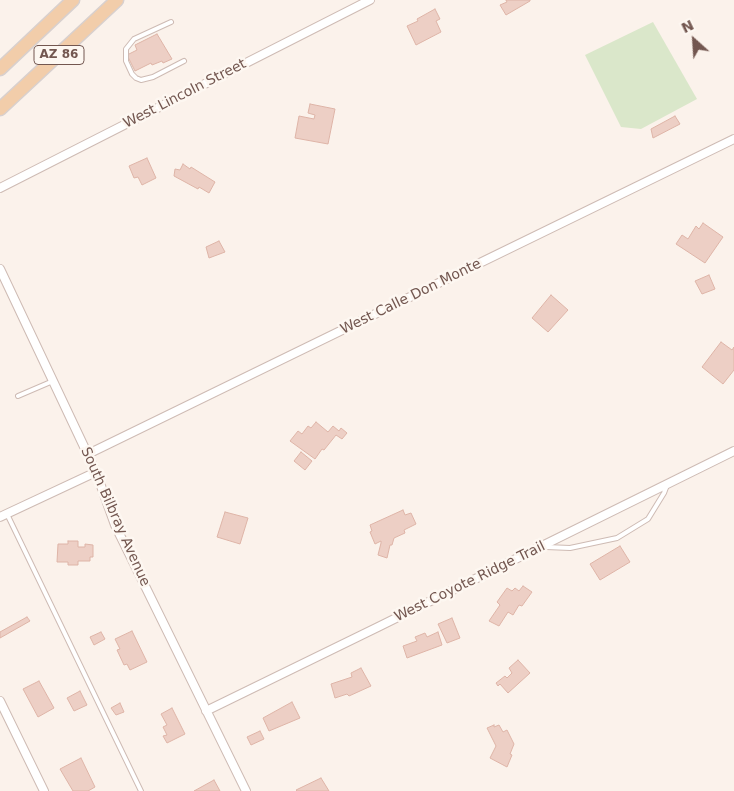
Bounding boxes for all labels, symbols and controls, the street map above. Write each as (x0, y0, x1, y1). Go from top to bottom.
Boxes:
north arrow (669, 15, 719, 65)
text: N (679, 17, 696, 36)
road number: AZ 86 (34, 46, 84, 64)
street label: West Lincoln Street (121, 56, 249, 132)
street label: West Calle Don Monte (338, 256, 484, 338)
street label: South Bilbray Avenue (77, 445, 153, 589)
street label: West Coyote Ridge Trail (392, 538, 548, 626)

